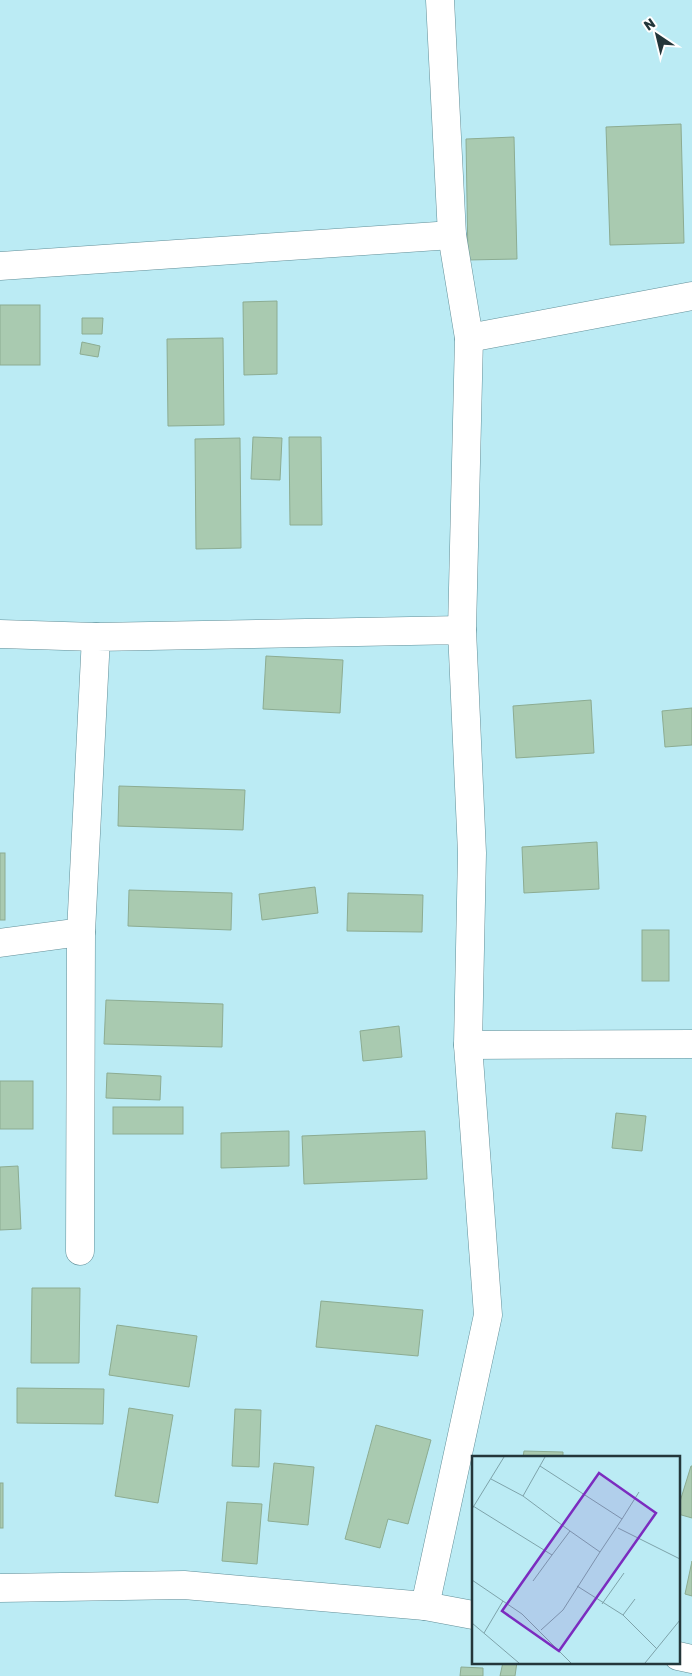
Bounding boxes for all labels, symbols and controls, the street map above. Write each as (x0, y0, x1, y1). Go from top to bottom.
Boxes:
north arrow (632, 10, 682, 60)
text: N (641, 15, 659, 35)
inset map (472, 1456, 680, 1664)

